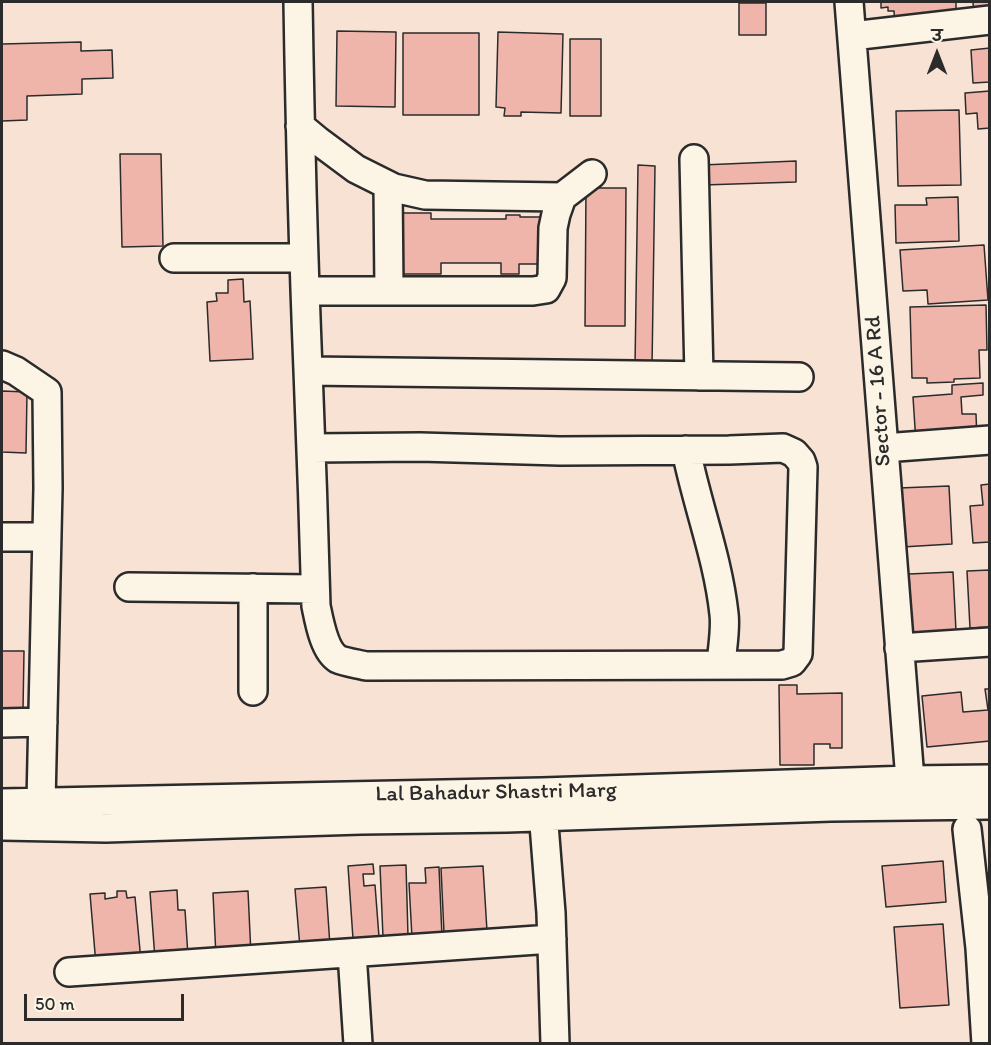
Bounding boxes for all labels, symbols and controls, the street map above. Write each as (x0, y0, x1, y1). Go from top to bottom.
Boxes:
north arrow (907, 24, 967, 84)
text: उ (932, 26, 942, 45)
street label: Sector - 16 A Rd (861, 315, 897, 467)
street label: Lal Bahadur Shastri Marg (375, 778, 617, 808)
scale bar (27, 982, 188, 1020)
text: 50 m (35, 993, 75, 1015)

